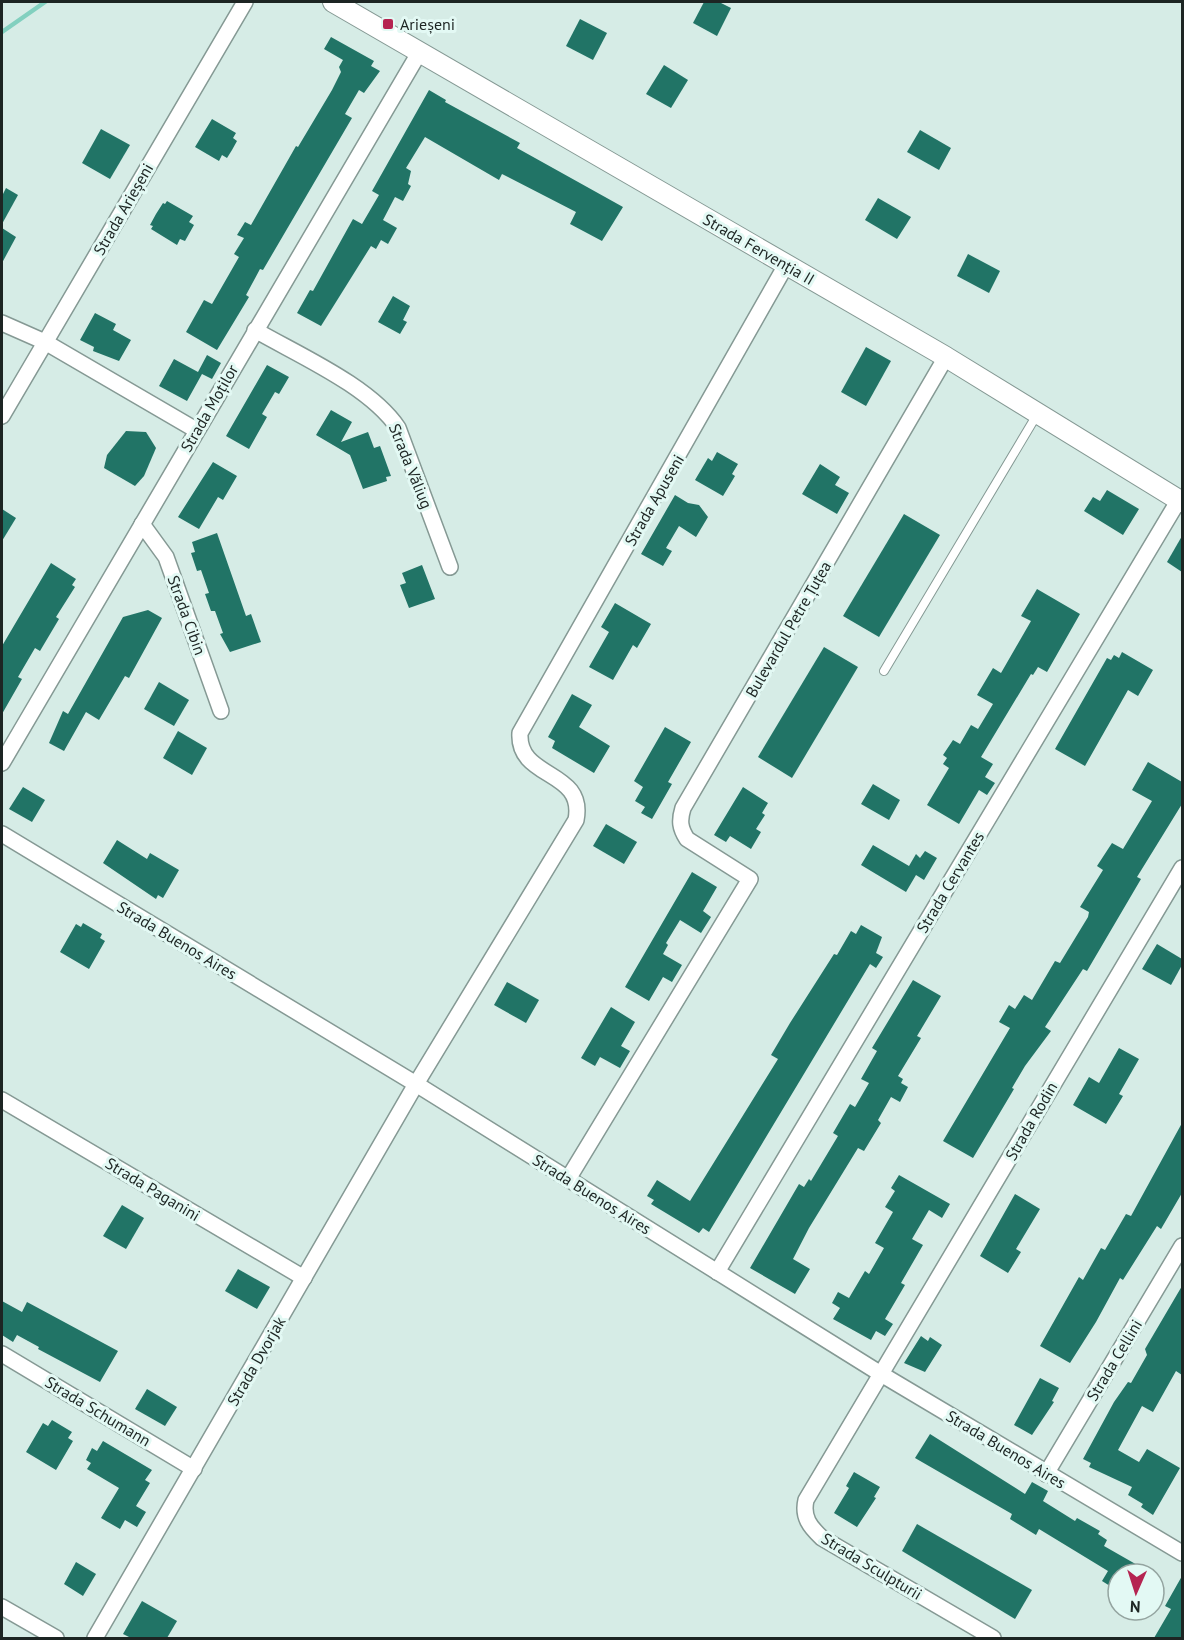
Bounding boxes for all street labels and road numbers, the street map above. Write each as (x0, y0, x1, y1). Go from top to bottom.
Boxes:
street label: Strada Arieșeni (89, 160, 157, 258)
street label: Strada Fervenția II (700, 209, 818, 289)
street label: Strada Moților (176, 360, 242, 455)
street label: Strada Văliug (385, 420, 437, 512)
street label: Strada Apuseni (620, 451, 688, 549)
street label: Bulevardul Petre Țuțea (741, 557, 835, 701)
street label: Strada Cibin (163, 572, 211, 658)
street label: Strada Cervantes (912, 827, 988, 936)
street label: Strada Buenos Aires (114, 896, 241, 984)
street label: Strada Rodin (1001, 1078, 1061, 1164)
street label: Strada Buenos Aires (529, 1149, 655, 1239)
street label: Strada Paganini (102, 1153, 204, 1225)
street label: Strada Dvorjak (222, 1313, 290, 1409)
street label: Strada Cellini (1082, 1316, 1146, 1404)
street label: Strada Schumann (42, 1372, 154, 1450)
street label: Strada Buenos Aires (943, 1405, 1070, 1493)
street label: Strada Sculpturii (818, 1528, 926, 1604)

